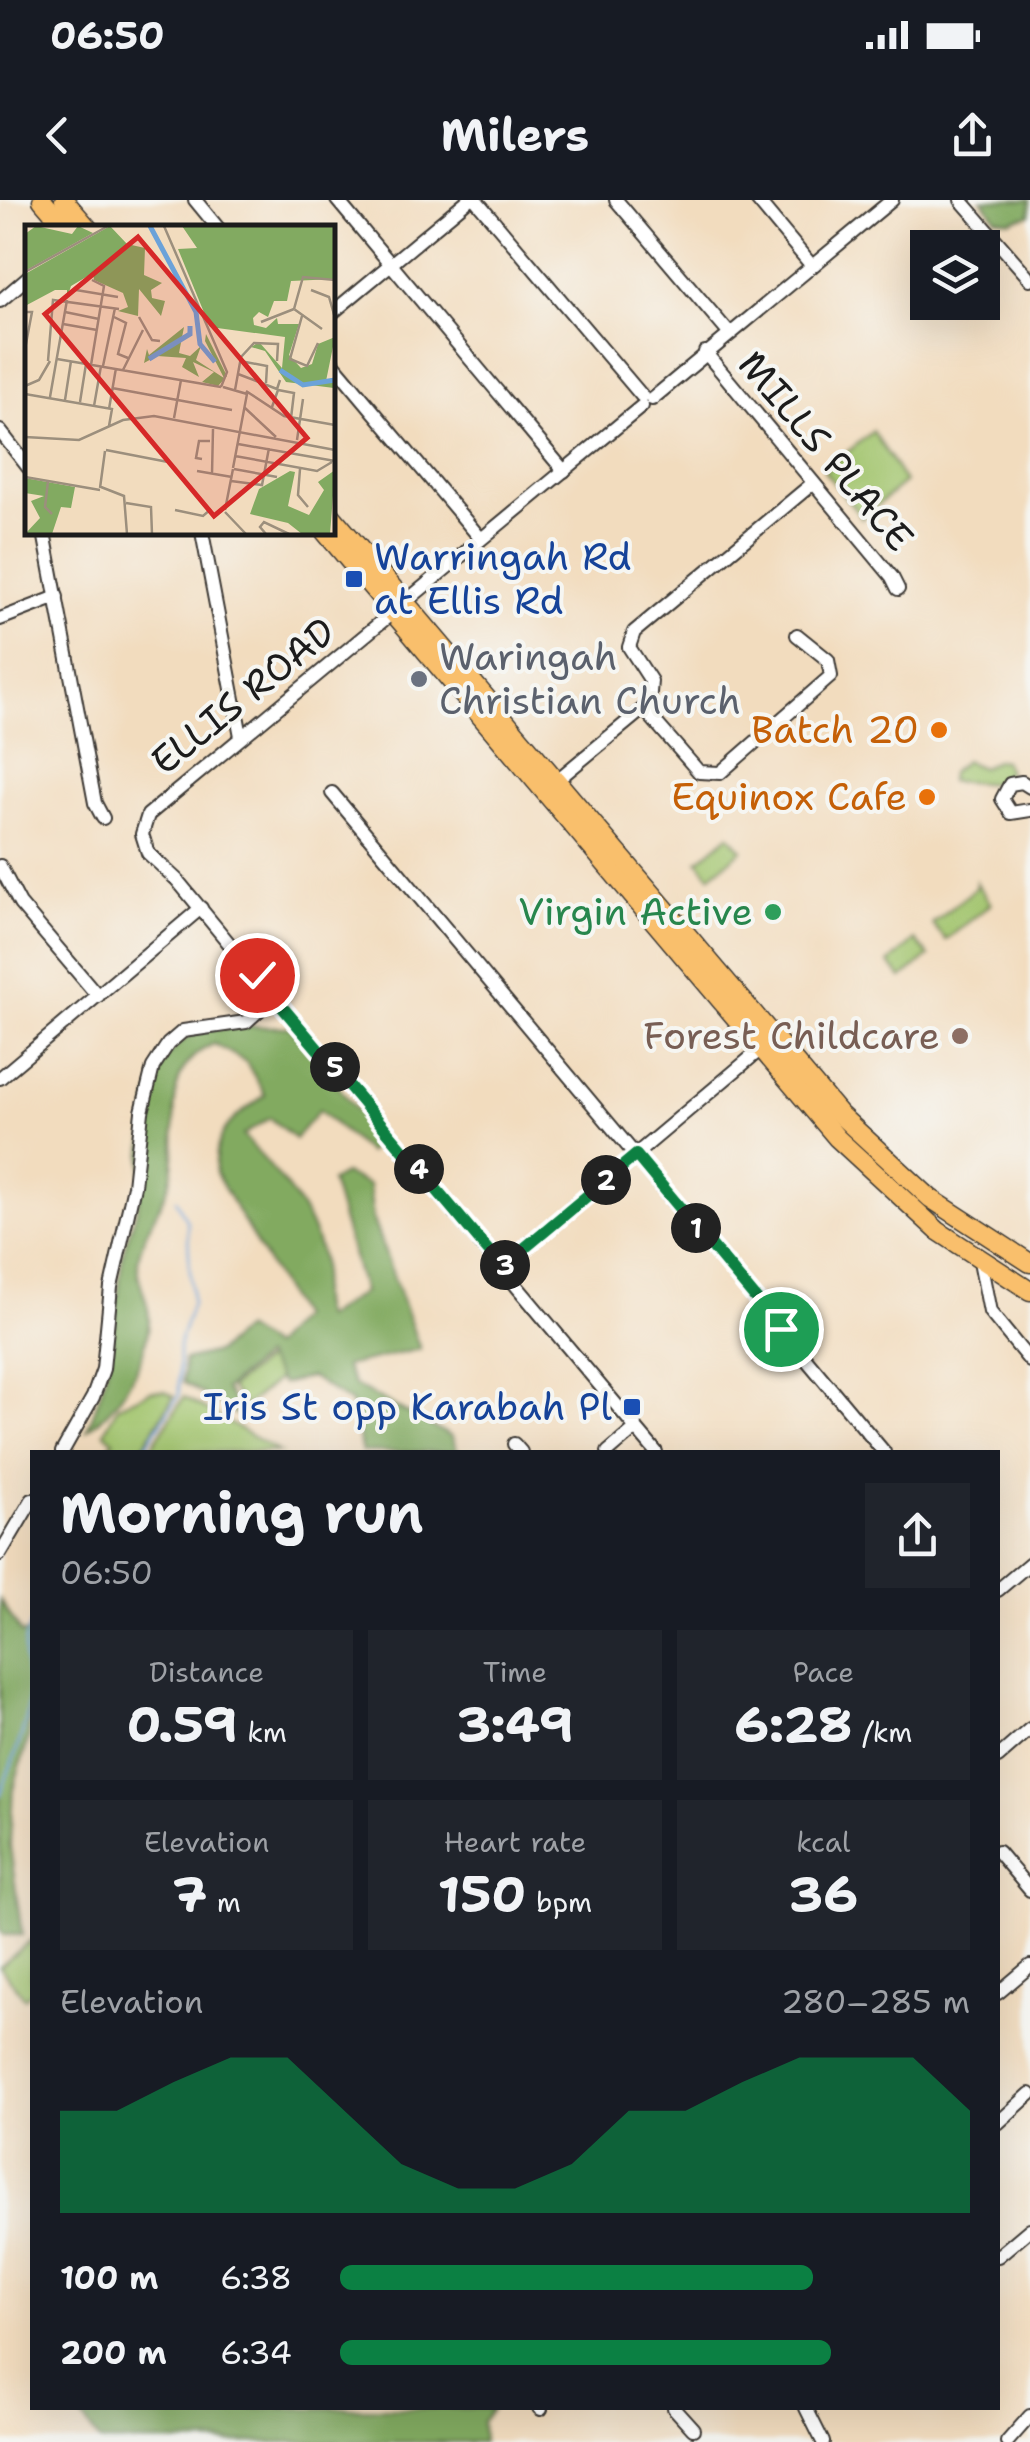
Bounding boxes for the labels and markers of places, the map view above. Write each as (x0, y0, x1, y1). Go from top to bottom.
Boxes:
place label: Warringah Rd at Ellis Rd (374, 531, 632, 626)
marker: Warringah Rd at Ellis Rd (343, 568, 365, 590)
place label: Waringah Christian Church (439, 631, 741, 726)
marker: Waringah Christian Church (408, 668, 430, 690)
place label: Batch 20 (751, 704, 919, 755)
marker: Batch 20 (928, 719, 950, 741)
place label: Equinox Cafe (671, 771, 907, 822)
marker: Equinox Cafe (916, 786, 938, 808)
place label: Virgin Active (518, 886, 753, 937)
marker: Virgin Active (762, 901, 784, 923)
pin (215, 933, 300, 1018)
place label: Forest Childcare (643, 1010, 940, 1061)
marker: Forest Childcare (949, 1025, 971, 1047)
pin: 5 (310, 1042, 360, 1092)
pin: 4 (394, 1144, 444, 1194)
pin: 2 (581, 1155, 631, 1205)
pin: 1 (671, 1203, 721, 1253)
pin: 3 (480, 1240, 530, 1290)
pin (739, 1287, 824, 1372)
place label: Iris St opp Karabah Pl (203, 1381, 613, 1432)
marker: Iris St opp Karabah Pl (621, 1396, 643, 1418)

